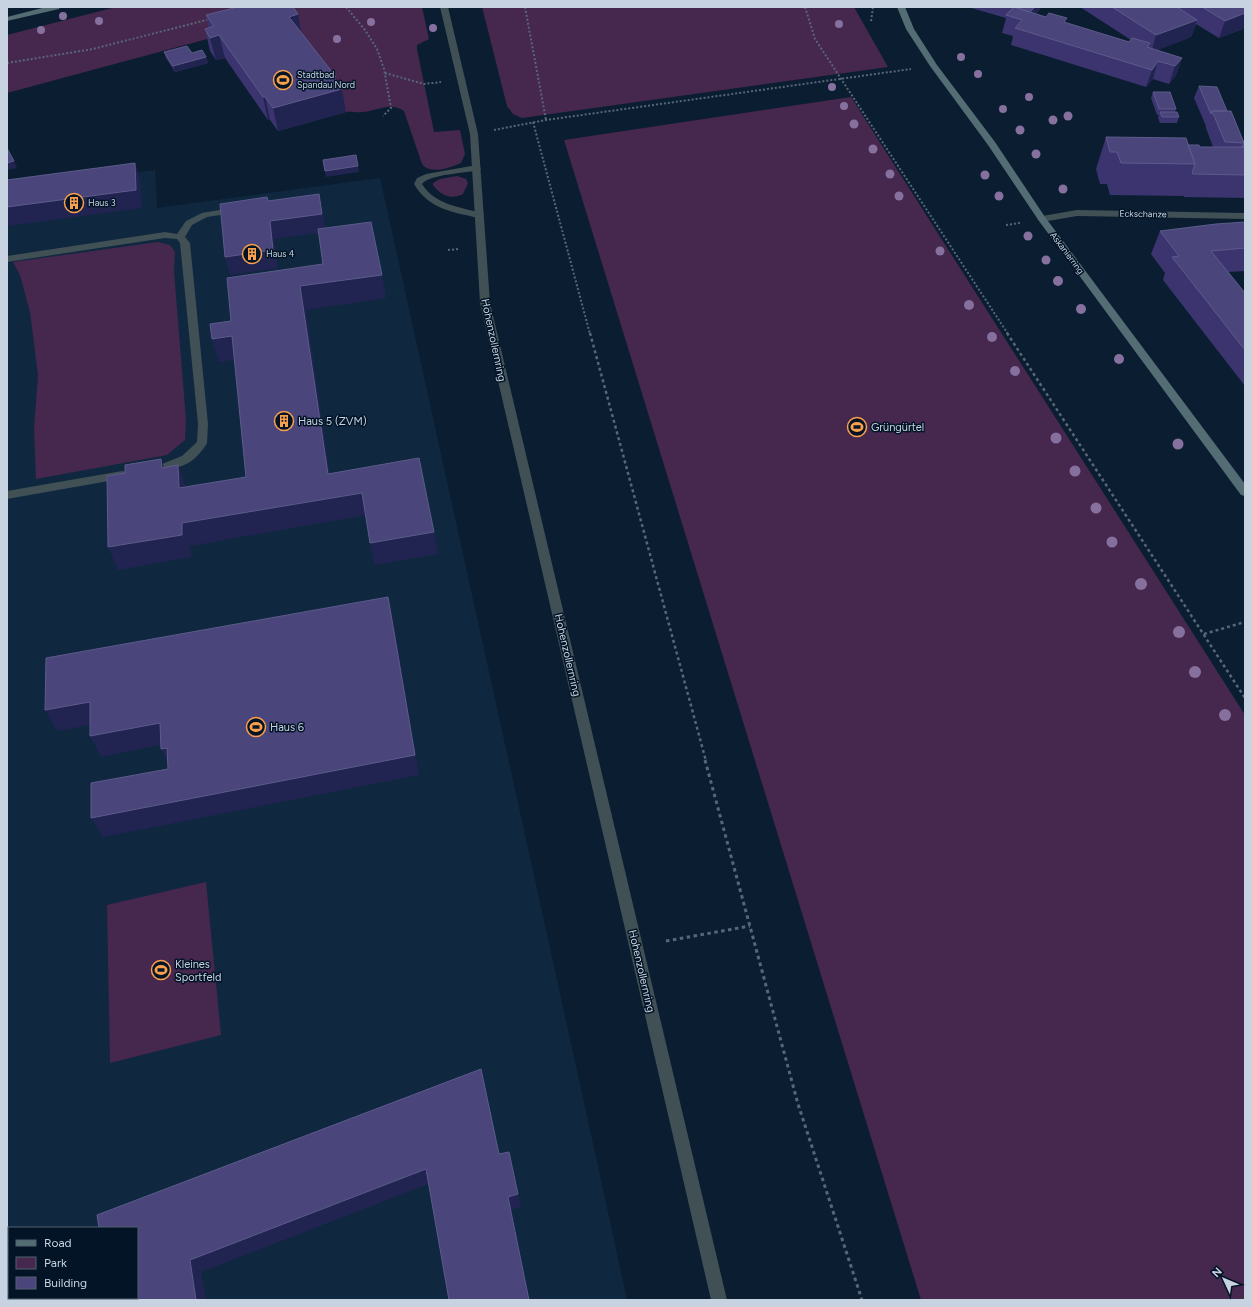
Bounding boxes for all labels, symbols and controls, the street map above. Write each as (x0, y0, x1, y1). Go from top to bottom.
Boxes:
sports icon: Stadtbad Spandau Nord (272, 69, 294, 91)
place label: Stadtbad Spandau Nord (297, 69, 355, 90)
building icon: Haus 3 (63, 192, 85, 214)
place label: Haus 3 (88, 197, 116, 208)
street label: Eckschanze (1119, 208, 1167, 219)
street label: Askanierring (1048, 230, 1087, 276)
building icon: Haus 4 (241, 243, 263, 265)
place label: Haus 4 (266, 248, 295, 259)
street label: Hohenzollernring (478, 298, 509, 383)
building icon: Haus 5 (ZVM) (273, 410, 295, 432)
place label: Haus 5 (ZVM) (298, 415, 367, 428)
sports icon: Grüngürtel (846, 416, 868, 438)
place label: Grüngürtel (871, 421, 924, 434)
street label: Hohenzollernring (552, 613, 583, 698)
sports icon: Haus 6 (245, 716, 267, 738)
place label: Haus 6 (270, 721, 304, 734)
street label: Hohenzollernring (626, 929, 657, 1014)
place label: Kleines Sportfeld (175, 958, 221, 984)
sports icon: Kleines Sportfeld (150, 959, 172, 981)
legend (8, 1227, 138, 1299)
text: Road (44, 1236, 72, 1250)
text: Park (44, 1256, 67, 1270)
north arrow (1204, 1259, 1244, 1299)
text: N (1210, 1265, 1225, 1280)
text: Building (44, 1276, 87, 1290)

